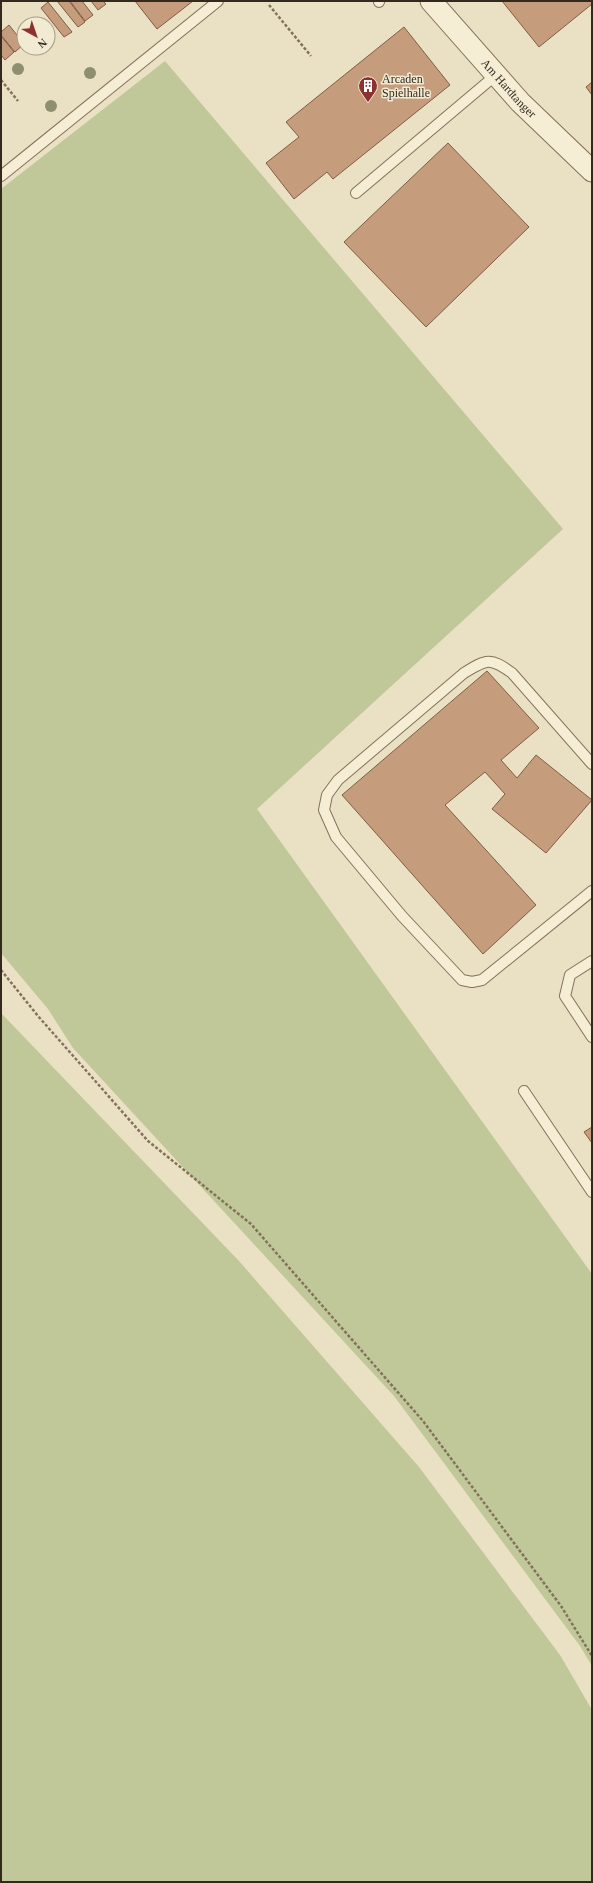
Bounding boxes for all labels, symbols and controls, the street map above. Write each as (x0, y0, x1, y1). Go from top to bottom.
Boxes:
north arrow (16, 16, 56, 56)
text: N (35, 37, 49, 51)
street label: Am Hardtanger (478, 56, 539, 121)
place label: Arcaden Spielhalle (382, 72, 430, 100)
building icon: Arcaden Spielhalle (357, 75, 379, 103)

